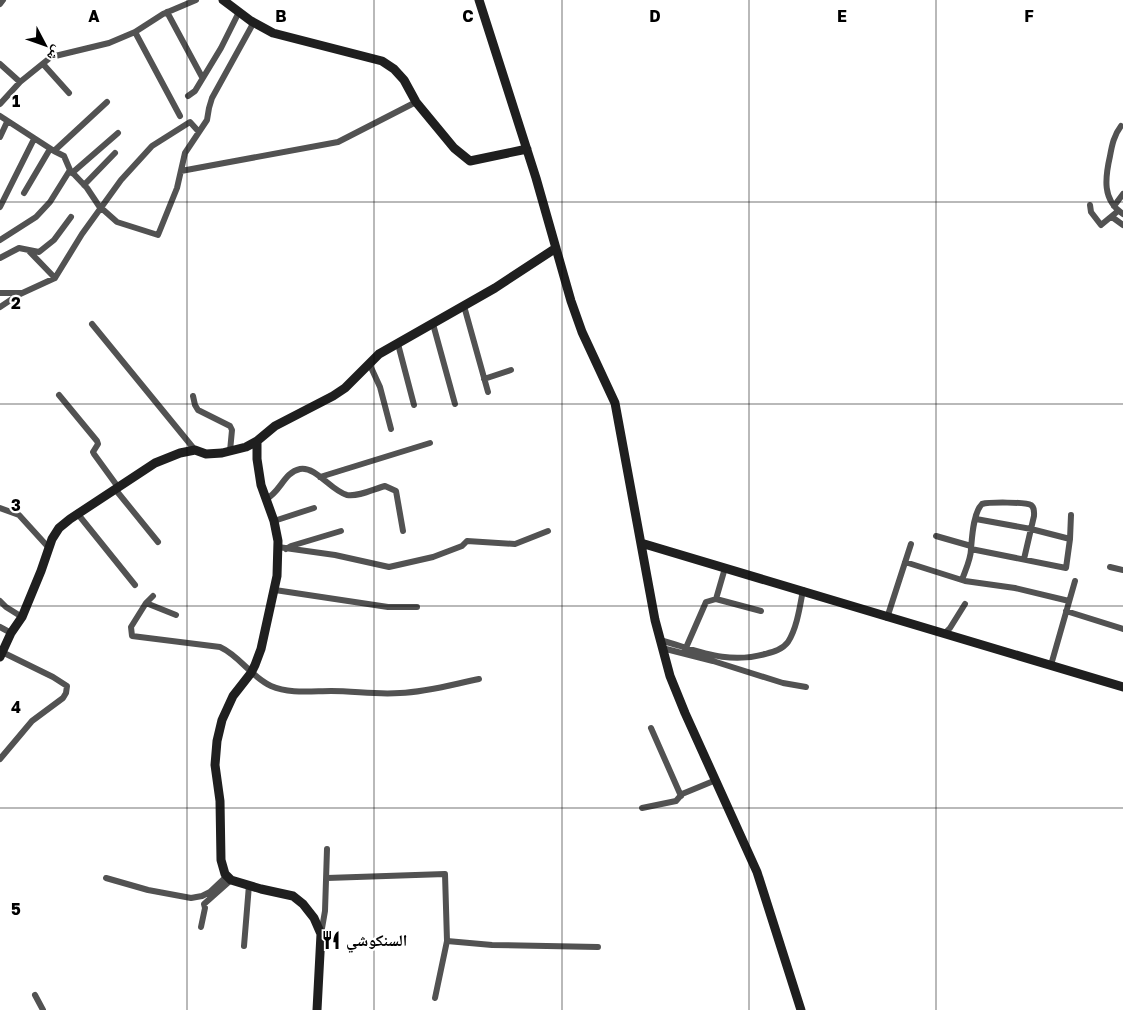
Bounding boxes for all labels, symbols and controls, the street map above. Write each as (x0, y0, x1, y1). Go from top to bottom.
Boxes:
text: A (88, 6, 100, 26)
text: B (275, 6, 287, 26)
text: C (462, 6, 474, 26)
text: D (649, 6, 661, 26)
text: E (837, 6, 847, 26)
text: F (1024, 6, 1034, 26)
north arrow (20, 20, 70, 70)
text: ش (43, 42, 66, 65)
text: 1 (12, 91, 20, 111)
text: 2 (11, 293, 21, 313)
text: 3 (11, 495, 21, 515)
text: 4 (11, 697, 21, 717)
text: 5 (11, 899, 21, 919)
restaurant icon: السنكوشي (320, 929, 342, 951)
place label: السنكوشي (346, 930, 407, 953)

